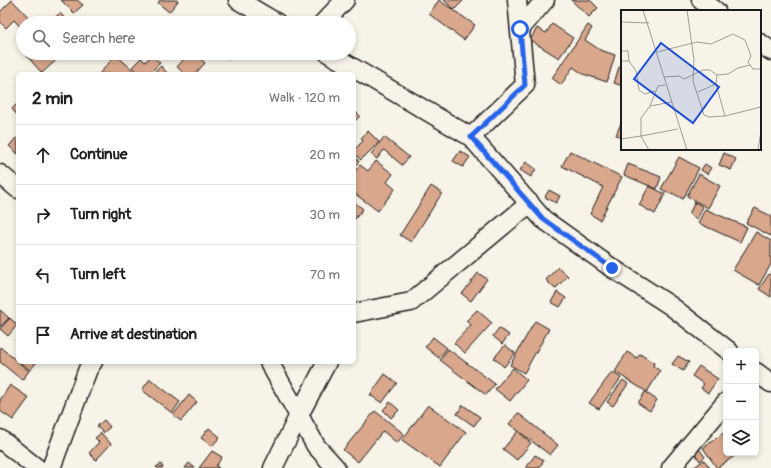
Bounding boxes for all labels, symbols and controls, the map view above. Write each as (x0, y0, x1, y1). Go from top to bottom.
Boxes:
inset map (621, 10, 761, 150)
search box (16, 16, 356, 60)
route start (511, 20, 529, 38)
icon: search (30, 27, 52, 49)
text: Search here (62, 29, 135, 48)
text: 2 min (32, 88, 73, 109)
text: Walk · 120 m (269, 90, 340, 106)
icon: ahead (32, 144, 54, 166)
text: Continue (70, 145, 128, 164)
text: 20 m (309, 147, 340, 163)
icon: right (32, 204, 54, 226)
text: Turn right (70, 205, 131, 224)
text: 30 m (310, 207, 340, 223)
route end (603, 259, 621, 277)
icon: left (32, 264, 54, 286)
text: Turn left (70, 265, 126, 284)
text: 70 m (310, 267, 340, 283)
icon: arrive (32, 324, 54, 346)
text: Arrive at destination (70, 325, 197, 344)
map controls (723, 348, 759, 456)
button: + (723, 348, 759, 384)
button: − (723, 384, 759, 420)
button: layers (723, 420, 759, 456)

